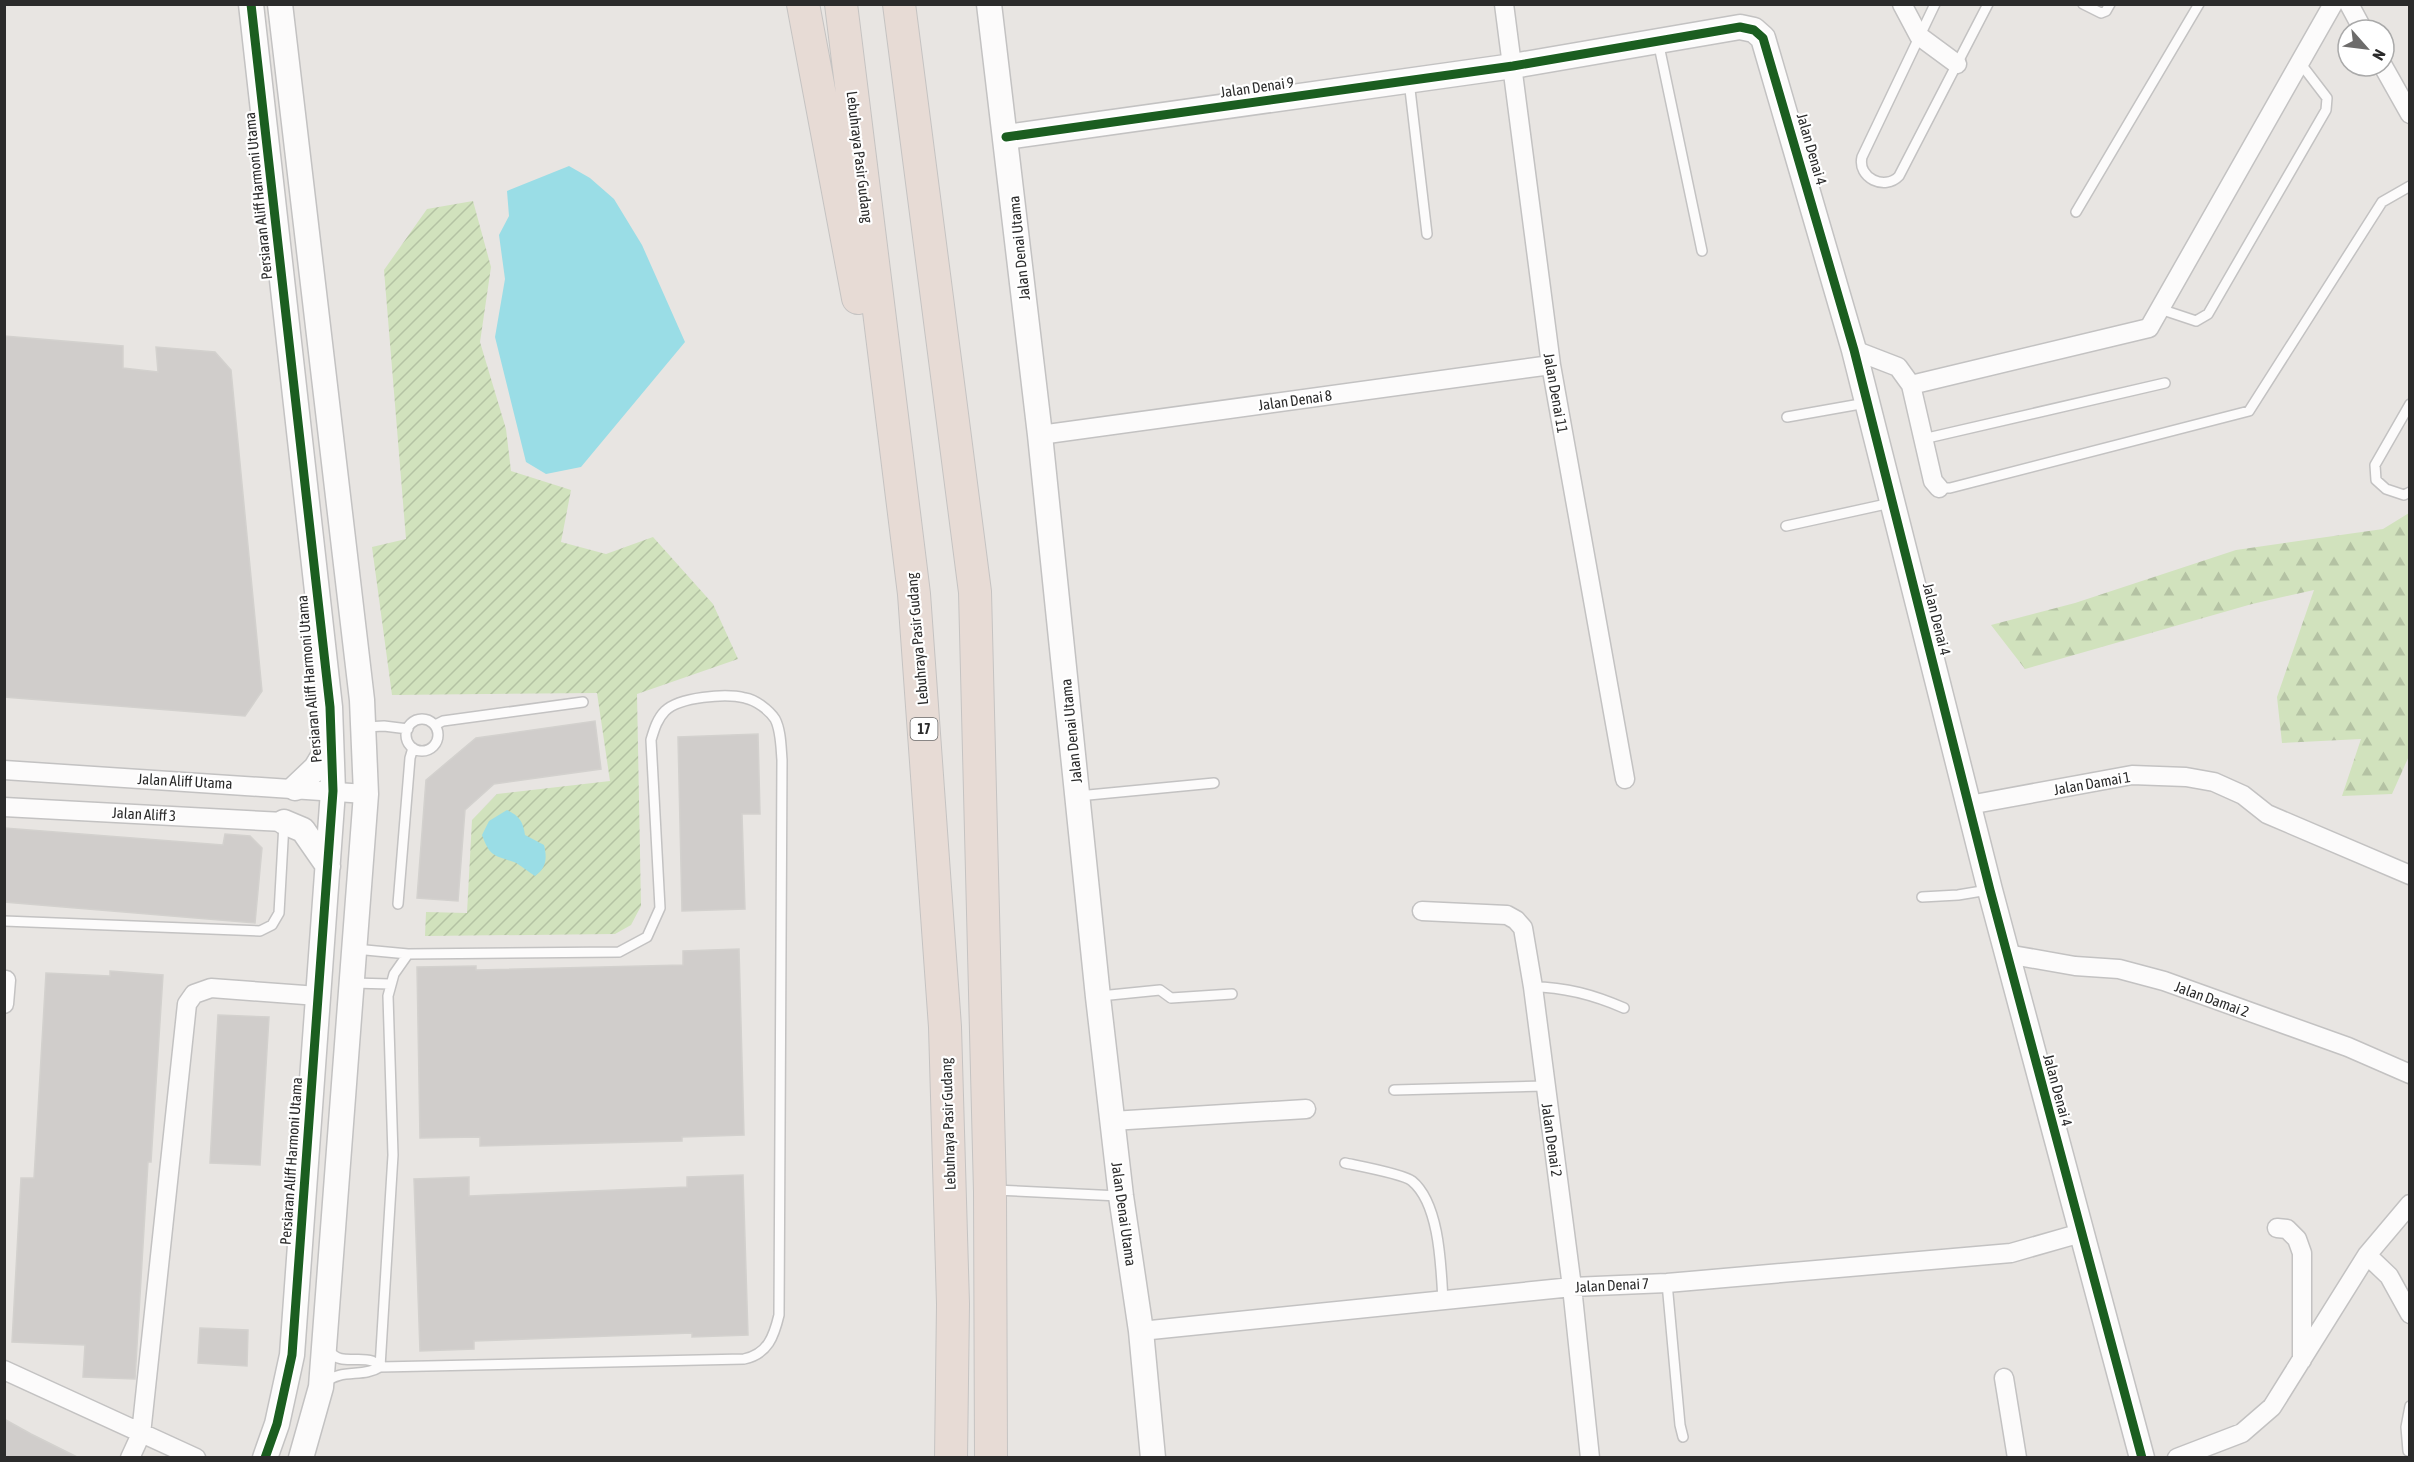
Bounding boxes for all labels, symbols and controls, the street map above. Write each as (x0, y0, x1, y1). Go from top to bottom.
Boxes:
north arrow (2336, 18, 2396, 78)
text: N (2369, 47, 2389, 63)
street label: Jalan Denai 9 (1219, 73, 1295, 101)
street label: Lebuhraya Pasir Gudang (843, 90, 877, 224)
street label: Persiaran Aliff Harmoni Utama (241, 111, 275, 281)
street label: Jalan Denai 4 (1794, 111, 1830, 187)
street label: Jalan Denai Utama (1005, 195, 1033, 301)
street label: Jalan Denai 11 (1541, 352, 1571, 434)
street label: Jalan Denai 8 (1257, 386, 1333, 414)
street label: Lebuhraya Pasir Gudang (903, 572, 931, 706)
street label: Jalan Denai 4 (1920, 581, 1954, 657)
street label: Persiaran Aliff Harmoni Utama (293, 594, 325, 764)
street label: Jalan Denai Utama (1057, 678, 1085, 784)
road number: 17 (910, 718, 938, 740)
street label: Jalan Damai 1 (2052, 768, 2132, 798)
street label: Jalan Aliff Utama (137, 770, 233, 792)
street label: Jalan Aliff 3 (112, 804, 176, 824)
street label: Jalan Damai 2 (2173, 978, 2251, 1020)
street label: Jalan Denai 4 (2040, 1052, 2076, 1128)
street label: Lebuhraya Pasir Gudang (937, 1057, 959, 1191)
street label: Persiaran Aliff Harmoni Utama (277, 1076, 305, 1245)
street label: Jalan Denai 2 (1538, 1102, 1566, 1178)
street label: Jalan Denai Utama (1108, 1161, 1140, 1267)
street label: Jalan Denai 7 (1575, 1275, 1649, 1295)

